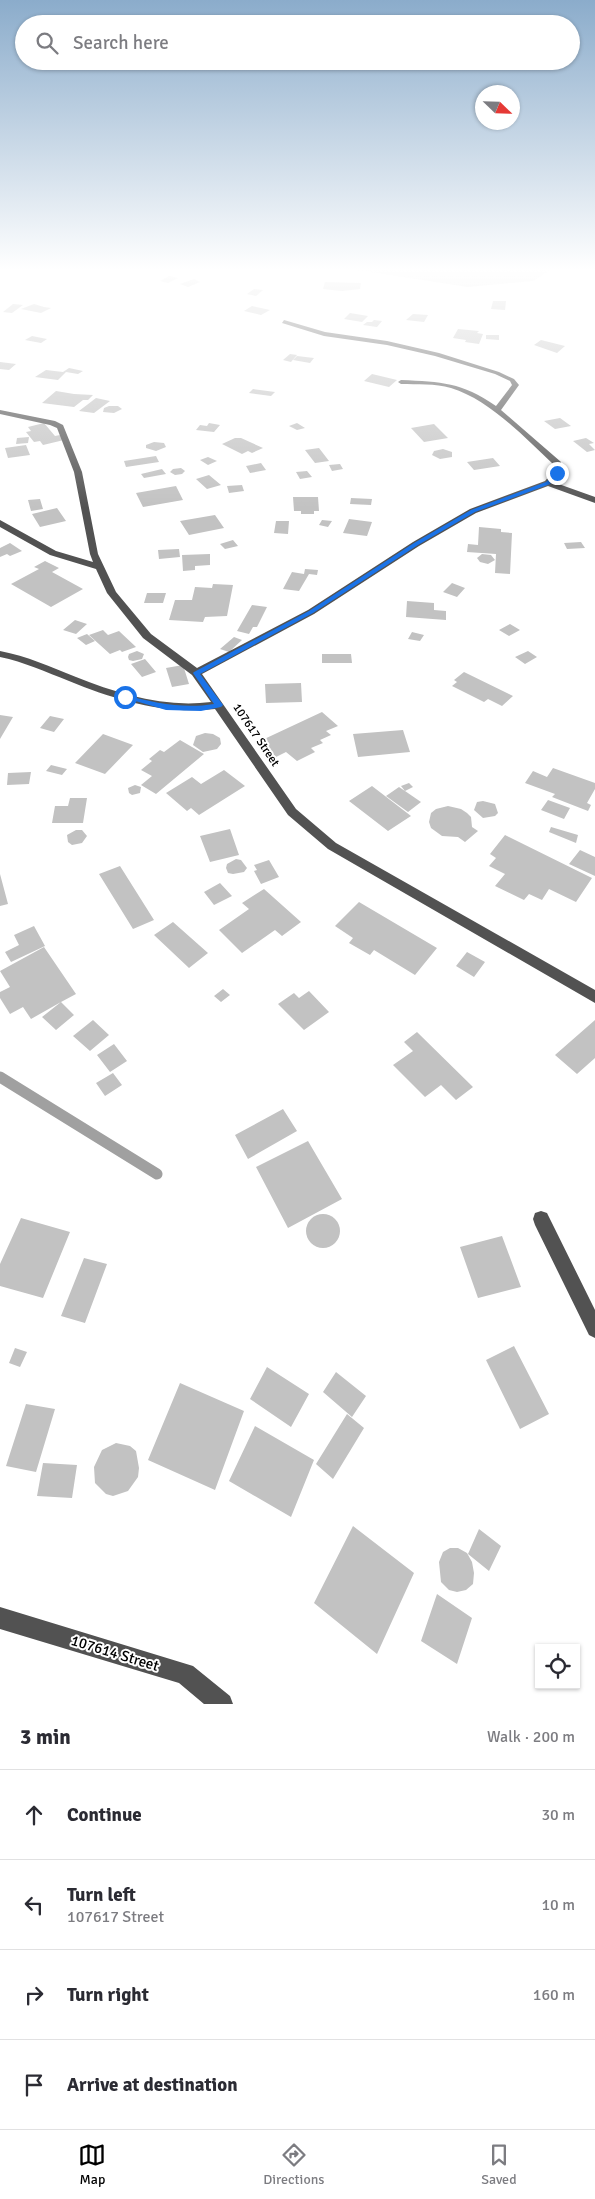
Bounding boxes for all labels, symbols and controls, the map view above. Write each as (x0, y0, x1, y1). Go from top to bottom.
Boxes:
search box (15, 15, 580, 70)
icon: search (33, 29, 61, 57)
text: Search here (73, 31, 169, 55)
north arrow (475, 85, 520, 130)
route end (546, 462, 569, 485)
route start (114, 686, 137, 709)
street label: 107617 Street (229, 701, 283, 769)
street label: 107614 Street (69, 1631, 161, 1675)
map controls (535, 1644, 580, 1689)
button: locate (535, 1644, 580, 1689)
text: 3 min (20, 1724, 71, 1750)
text: Walk · 200 m (487, 1727, 575, 1747)
icon: ahead (20, 1801, 48, 1829)
text: Continue (67, 1803, 142, 1827)
text: 30 m (541, 1805, 575, 1825)
text: Turn left (67, 1883, 136, 1907)
icon: left (20, 1891, 48, 1919)
text: 10 m (541, 1895, 575, 1915)
text: 107617 Street (67, 1907, 164, 1927)
icon: right (20, 1981, 48, 2009)
text: Turn right (67, 1983, 149, 2007)
text: 160 m (533, 1985, 575, 2005)
icon: arrive (20, 2071, 48, 2099)
text: Arrive at destination (67, 2073, 238, 2097)
tab: Map (78, 2141, 106, 2188)
tab: Directions (263, 2141, 324, 2188)
tab: Saved (481, 2141, 517, 2188)

